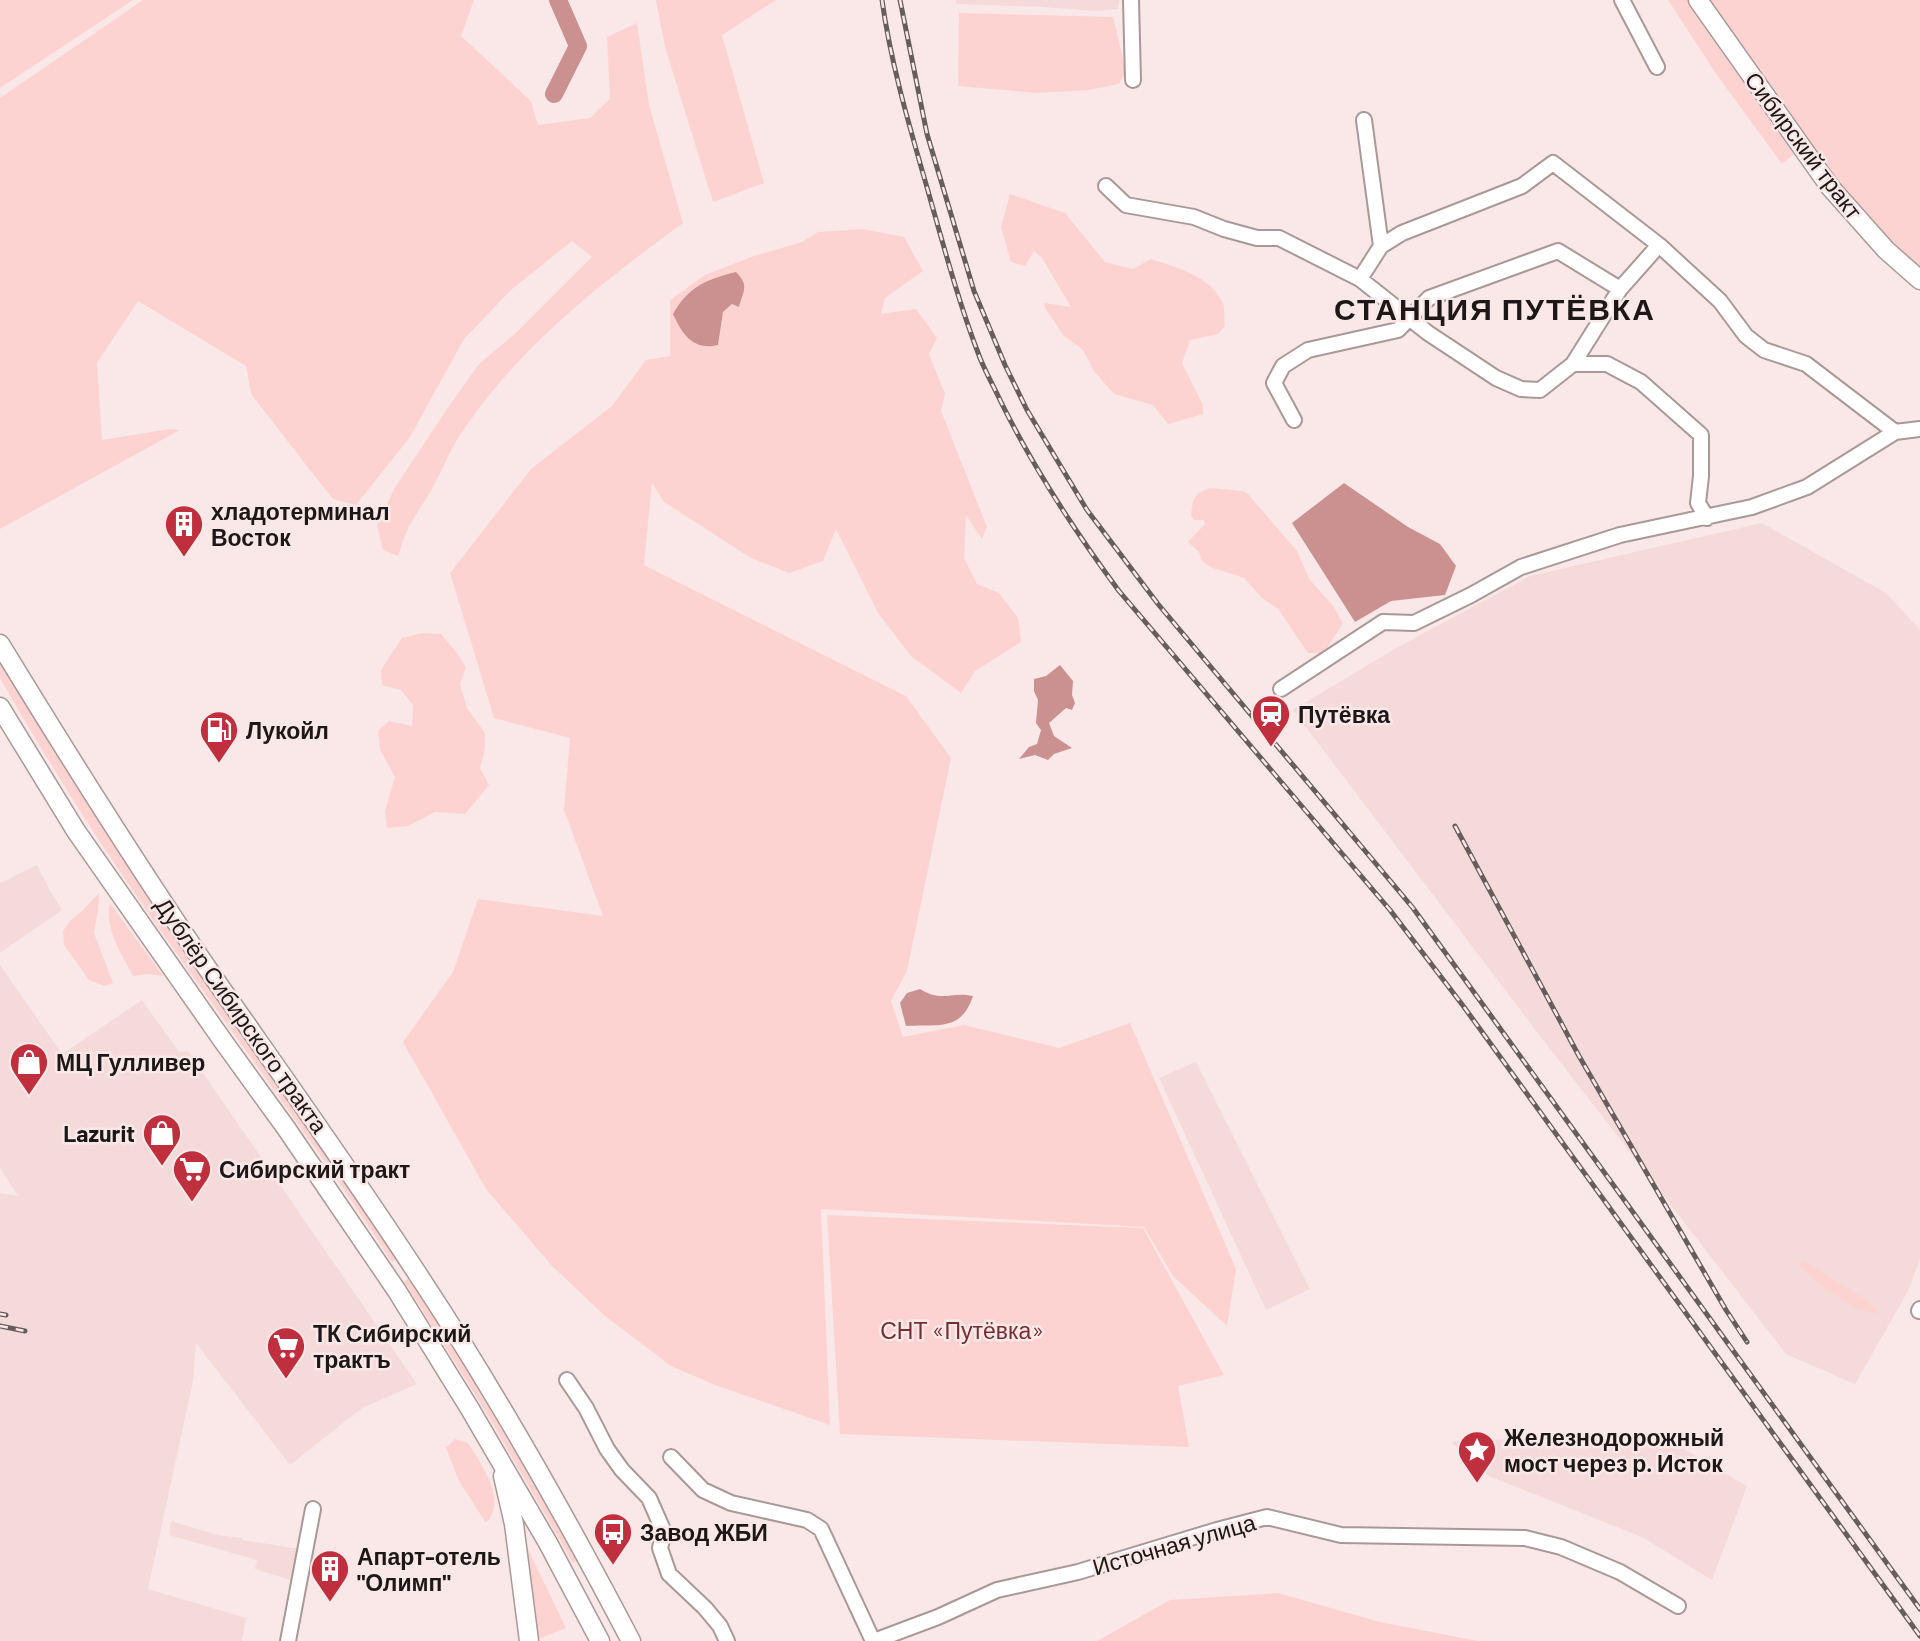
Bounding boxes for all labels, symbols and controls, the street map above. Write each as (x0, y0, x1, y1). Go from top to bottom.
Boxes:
street label: Сибирский тракт (1740, 66, 1869, 225)
district label: СТАНЦИЯ ПУТЁВКА (1334, 290, 1656, 326)
place label: хладотерминал Восток (211, 497, 390, 551)
building icon: хладотерминал Восток (163, 503, 205, 558)
station icon: Путёвка (1250, 693, 1292, 748)
place label: Путёвка (1298, 700, 1390, 728)
fuel station icon: Лукойл (198, 709, 240, 764)
place label: Лукойл (246, 716, 329, 744)
street label: Дублёр Сибирского тракта (150, 892, 334, 1138)
shop icon: МЦ Гулливер (8, 1041, 50, 1096)
place label: МЦ Гулливер (56, 1048, 205, 1076)
shop icon: Lazurit (141, 1112, 183, 1167)
place label: Lazurit (63, 1119, 135, 1147)
supermarket icon: Сибирский тракт (171, 1148, 213, 1203)
place label: Сибирский тракт (219, 1155, 410, 1183)
park label: СНТ «Путёвка» (880, 1316, 1044, 1344)
place label: ТК Сибирский трактъ (313, 1319, 471, 1373)
supermarket icon: ТК Сибирский трактъ (265, 1325, 307, 1380)
place label: Железнодорожный мост через р. Исток (1503, 1423, 1724, 1477)
place icon: Железнодорожный мост через р. Исток (1456, 1429, 1498, 1484)
street label: Источная улица (1089, 1507, 1259, 1581)
bus stop icon: Завод ЖБИ (592, 1511, 634, 1566)
place label: Завод ЖБИ (640, 1518, 768, 1546)
place label: Апарт-отель "Олимп" (357, 1542, 501, 1596)
building icon: Апарт-отель "Олимп" (309, 1548, 351, 1603)

